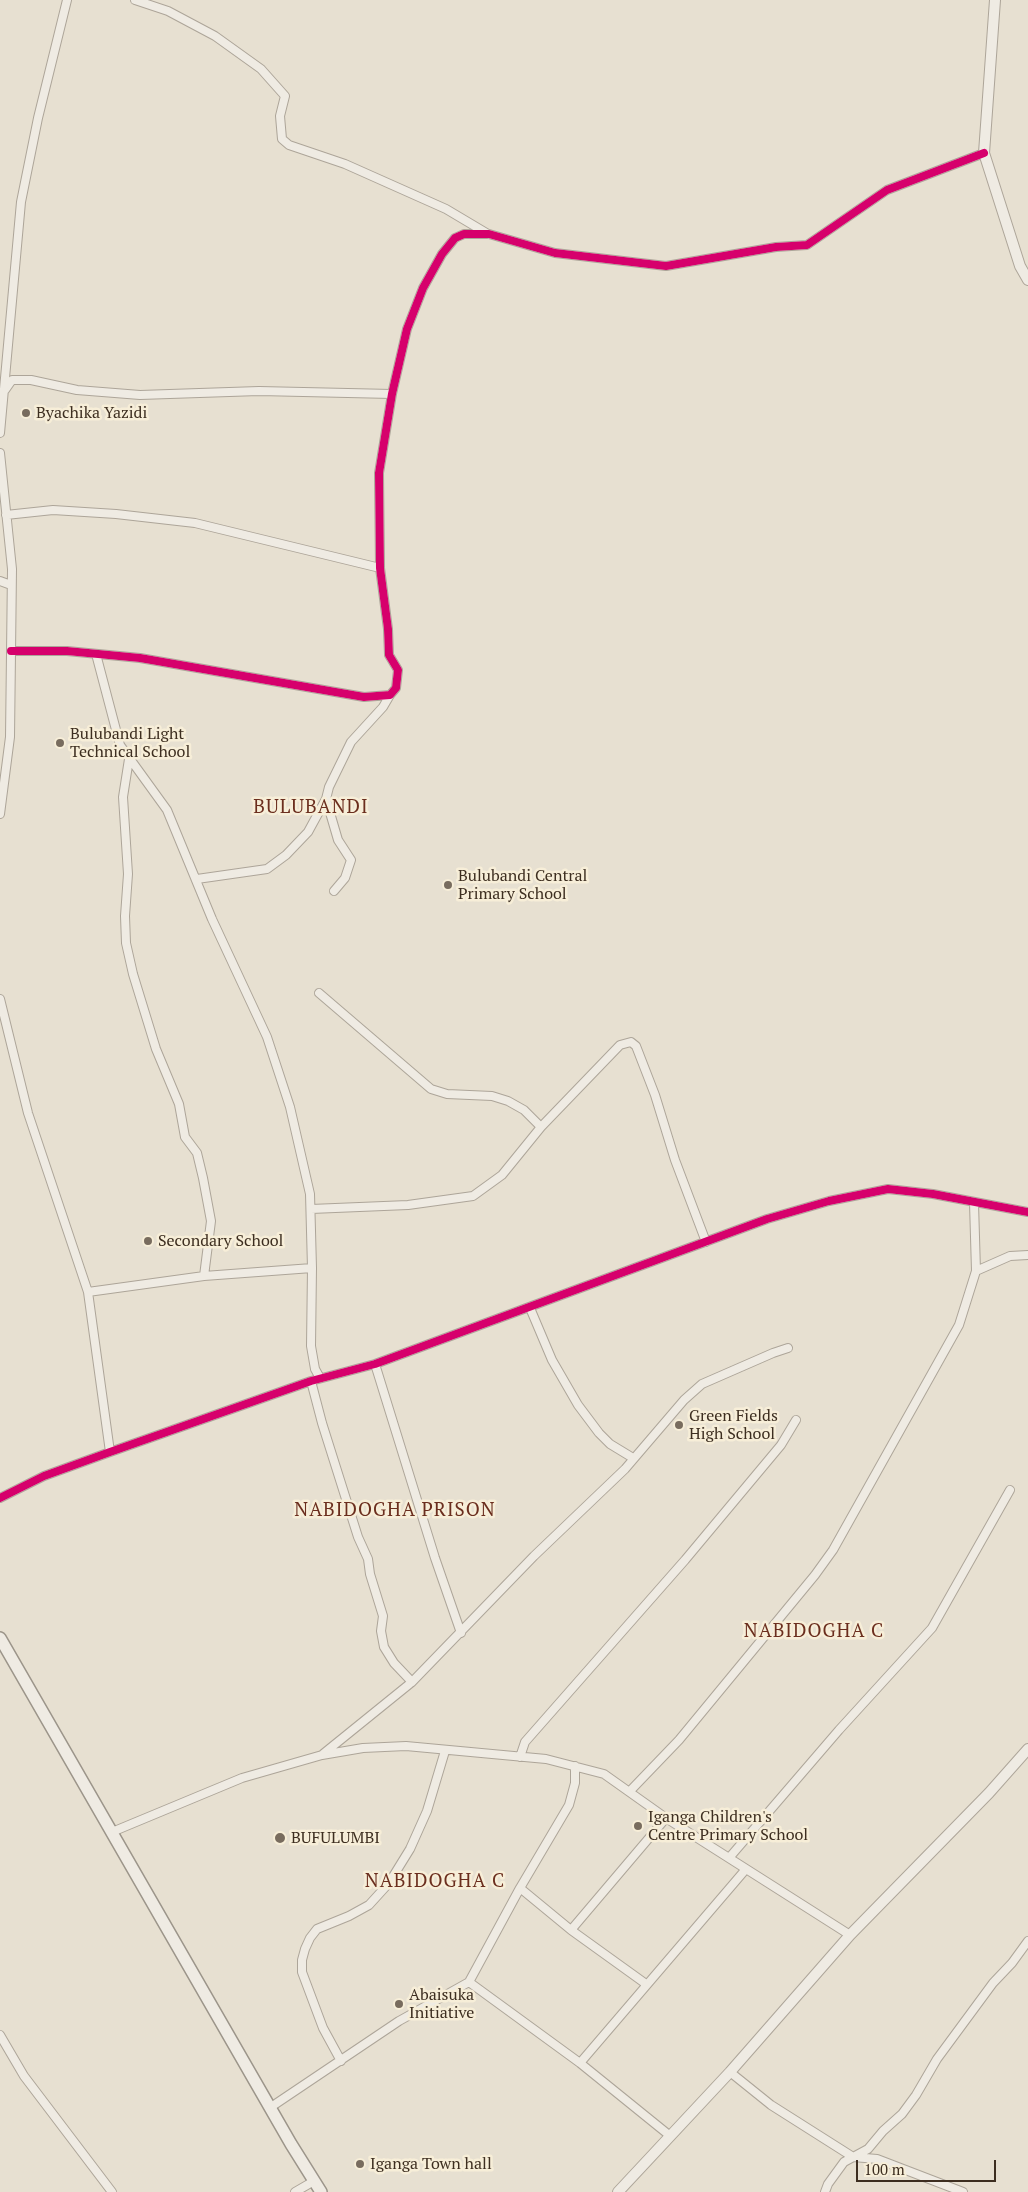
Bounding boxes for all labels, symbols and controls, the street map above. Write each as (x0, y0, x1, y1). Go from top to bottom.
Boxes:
place label: Byachika Yazidi (36, 403, 147, 423)
marker: Byachika Yazidi (20, 407, 32, 419)
place label: Bulubandi Light Technical School (70, 724, 190, 762)
marker: Bulubandi Light Technical School (54, 737, 66, 749)
district label: BULUBANDI (252, 797, 370, 819)
place label: Bulubandi Central Primary School (458, 866, 587, 904)
marker: Bulubandi Central Primary School (442, 879, 454, 891)
place label: Secondary School (158, 1231, 283, 1251)
marker: Secondary School (142, 1235, 154, 1247)
place label: Green Fields High School (689, 1406, 778, 1444)
marker: Green Fields High School (673, 1419, 685, 1431)
district label: NABIDOGHA PRISON (292, 1500, 498, 1522)
district label: NABIDOGHA C (742, 1621, 886, 1643)
place label: Iganga Children's Centre Primary School (648, 1807, 808, 1845)
marker: Iganga Children's Centre Primary School (632, 1820, 644, 1832)
place label: BUFULUMBI (291, 1828, 380, 1848)
marker: BUFULUMBI (273, 1831, 287, 1845)
district label: NABIDOGHA C (363, 1871, 507, 1893)
place label: Abaisuka Initiative (409, 1985, 474, 2023)
marker: Abaisuka Initiative (393, 1998, 405, 2010)
scale bar (858, 2150, 998, 2182)
place label: Iganga Town hall (370, 2154, 492, 2174)
marker: Iganga Town hall (354, 2158, 366, 2170)
text: 100 m (864, 2159, 905, 2179)

